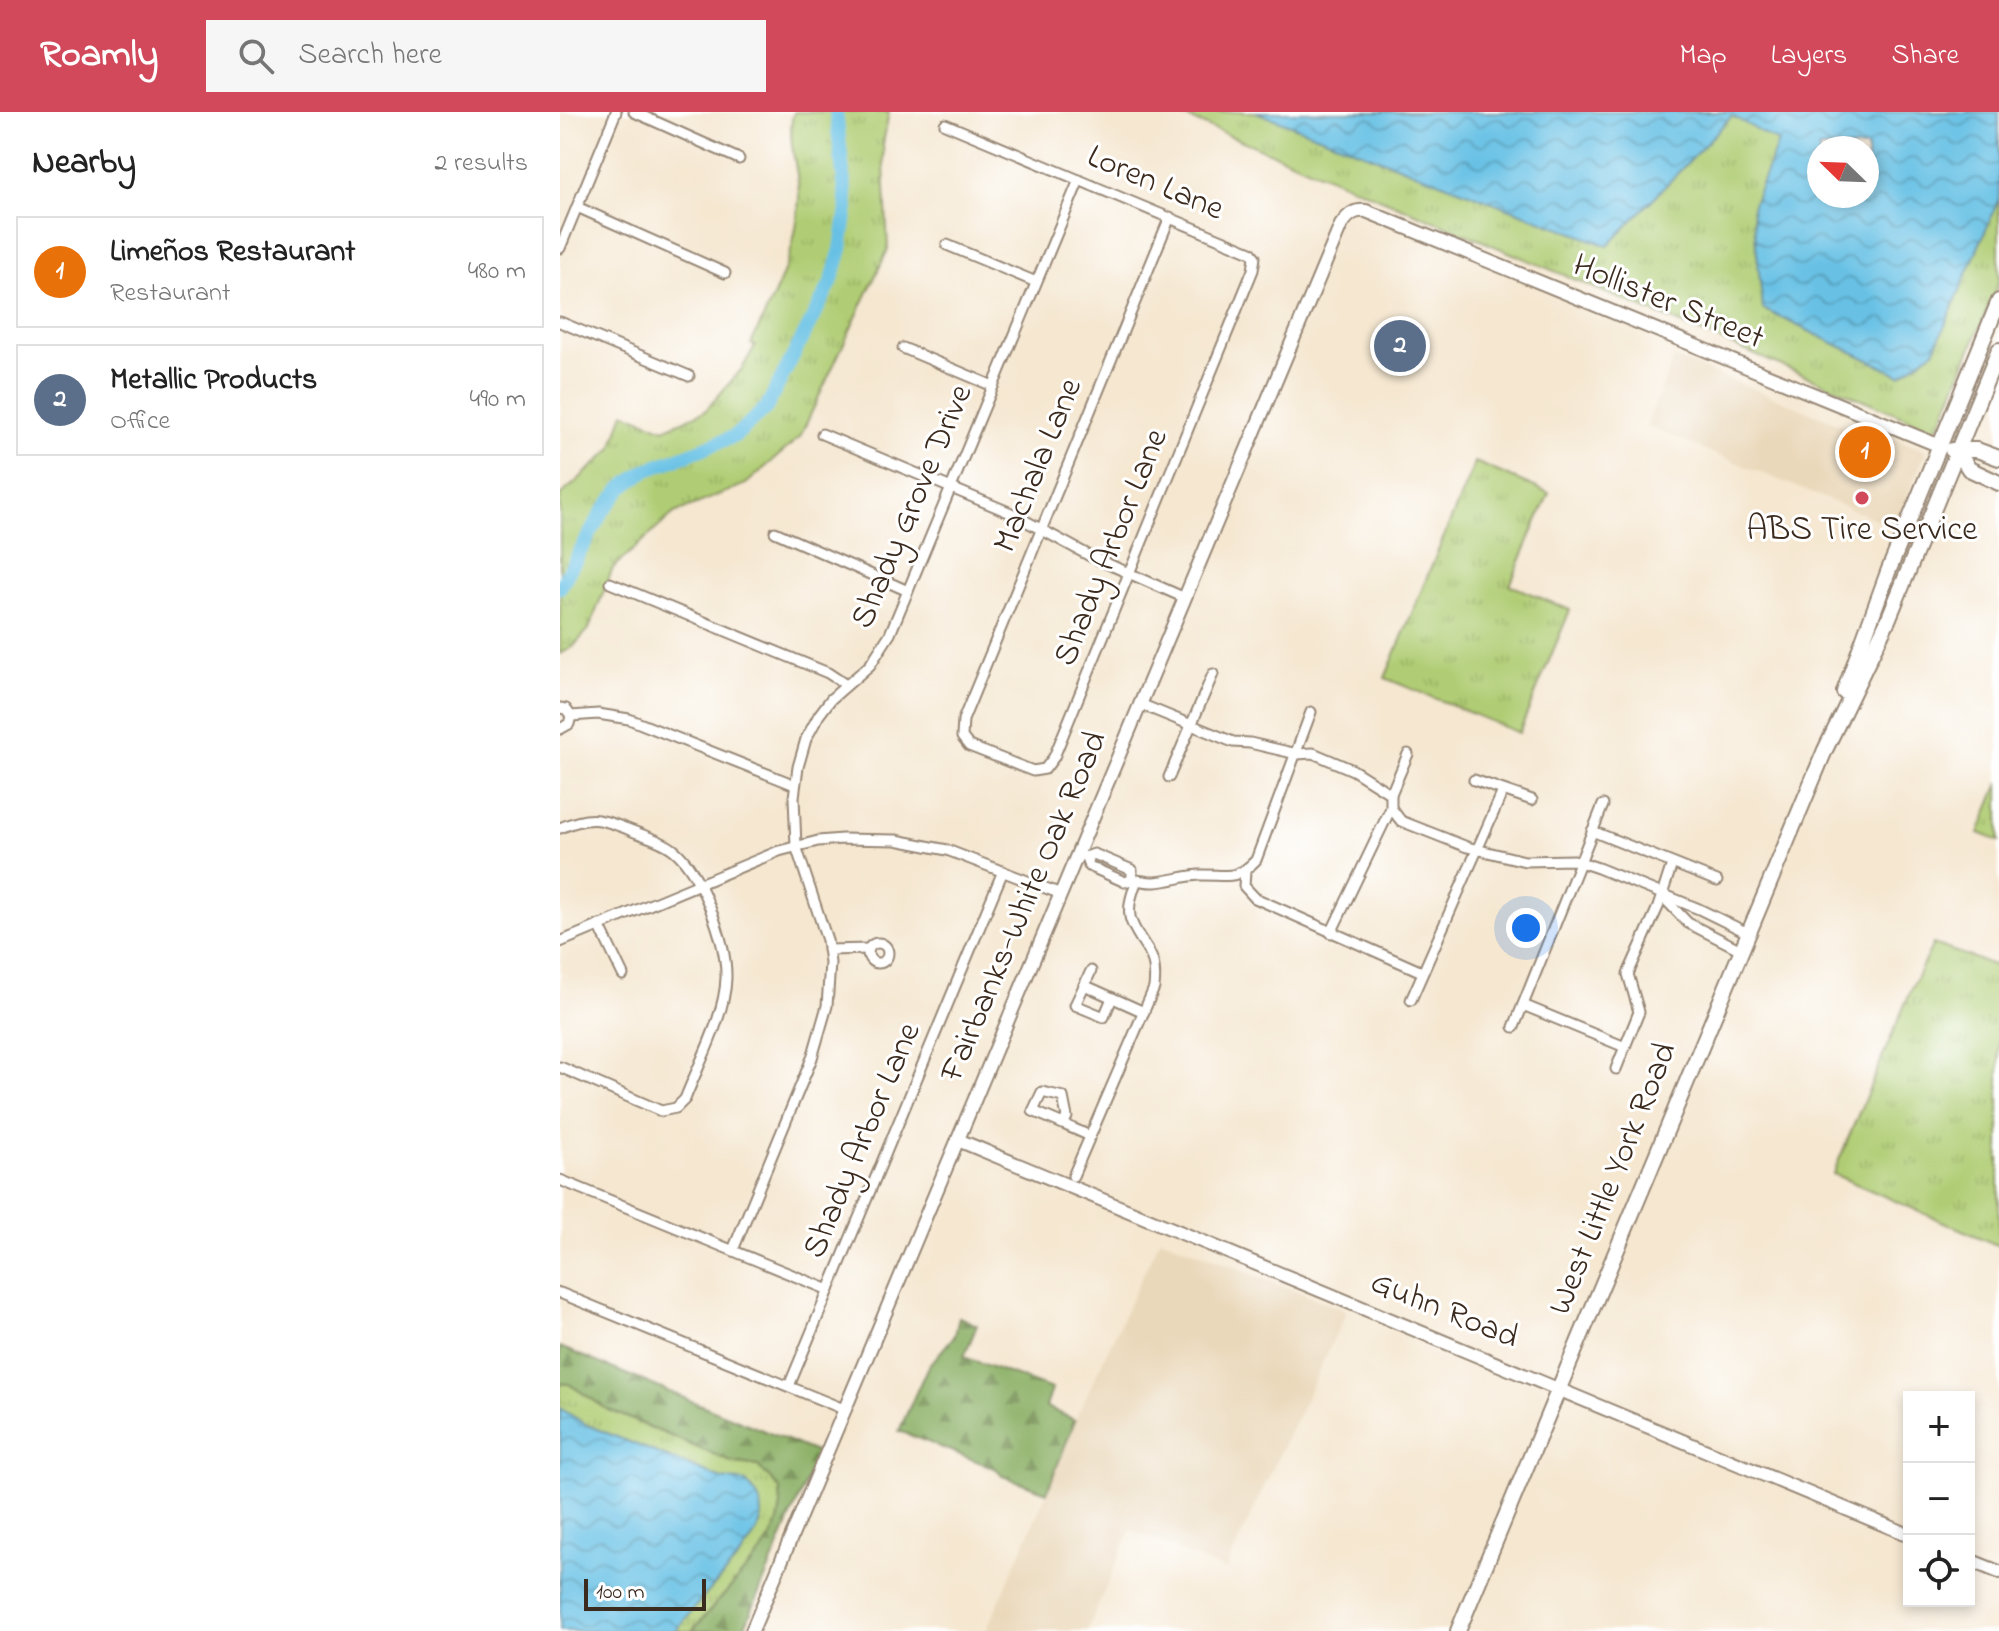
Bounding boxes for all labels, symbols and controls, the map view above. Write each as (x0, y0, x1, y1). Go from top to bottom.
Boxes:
search box (206, 20, 766, 92)
text: Roamly (40, 28, 158, 84)
icon: search (234, 34, 278, 78)
text: Search here (298, 34, 442, 78)
text: Map (1679, 36, 1727, 77)
text: Layers (1771, 36, 1847, 77)
text: Share (1891, 36, 1959, 77)
street label: Loren Lane (1079, 133, 1232, 235)
north arrow (1807, 136, 1879, 208)
text: Nearby (32, 139, 136, 189)
text: 2 results (435, 145, 528, 183)
text: Limeños Restaurant (110, 231, 355, 275)
street label: Hollister Street (1565, 242, 1771, 364)
text: 1 (56, 253, 64, 291)
text: 480 m (468, 253, 526, 291)
text: Restaurant (110, 275, 230, 313)
pin: 2 (1374, 316, 1426, 376)
text: Metallic Products (110, 359, 317, 403)
street label: Machala Lane (981, 371, 1097, 561)
street label: Shady Grove Drive (839, 376, 987, 637)
text: 2 (54, 381, 66, 419)
text: 490 m (470, 381, 526, 419)
text: Office (110, 403, 170, 441)
street label: Shady Arbor Lane (1042, 421, 1183, 674)
pin: 1 (1839, 422, 1891, 482)
marker: ABS Tire Service (1853, 489, 1871, 507)
place label: ABS Tire Service (1746, 506, 1978, 556)
street label: Fairbanks-White Oak Road (928, 724, 1122, 1091)
your location (1506, 908, 1546, 948)
street label: Shady Arbor Lane (791, 1015, 936, 1267)
street label: West Little York Road (1537, 1035, 1691, 1323)
street label: Guhn Road (1362, 1259, 1526, 1363)
map controls (1903, 1391, 1975, 1607)
button: + (1903, 1391, 1975, 1463)
button: − (1903, 1463, 1975, 1535)
button: locate (1903, 1535, 1975, 1607)
scale bar (584, 1575, 706, 1611)
text: 100 m (596, 1577, 645, 1609)

